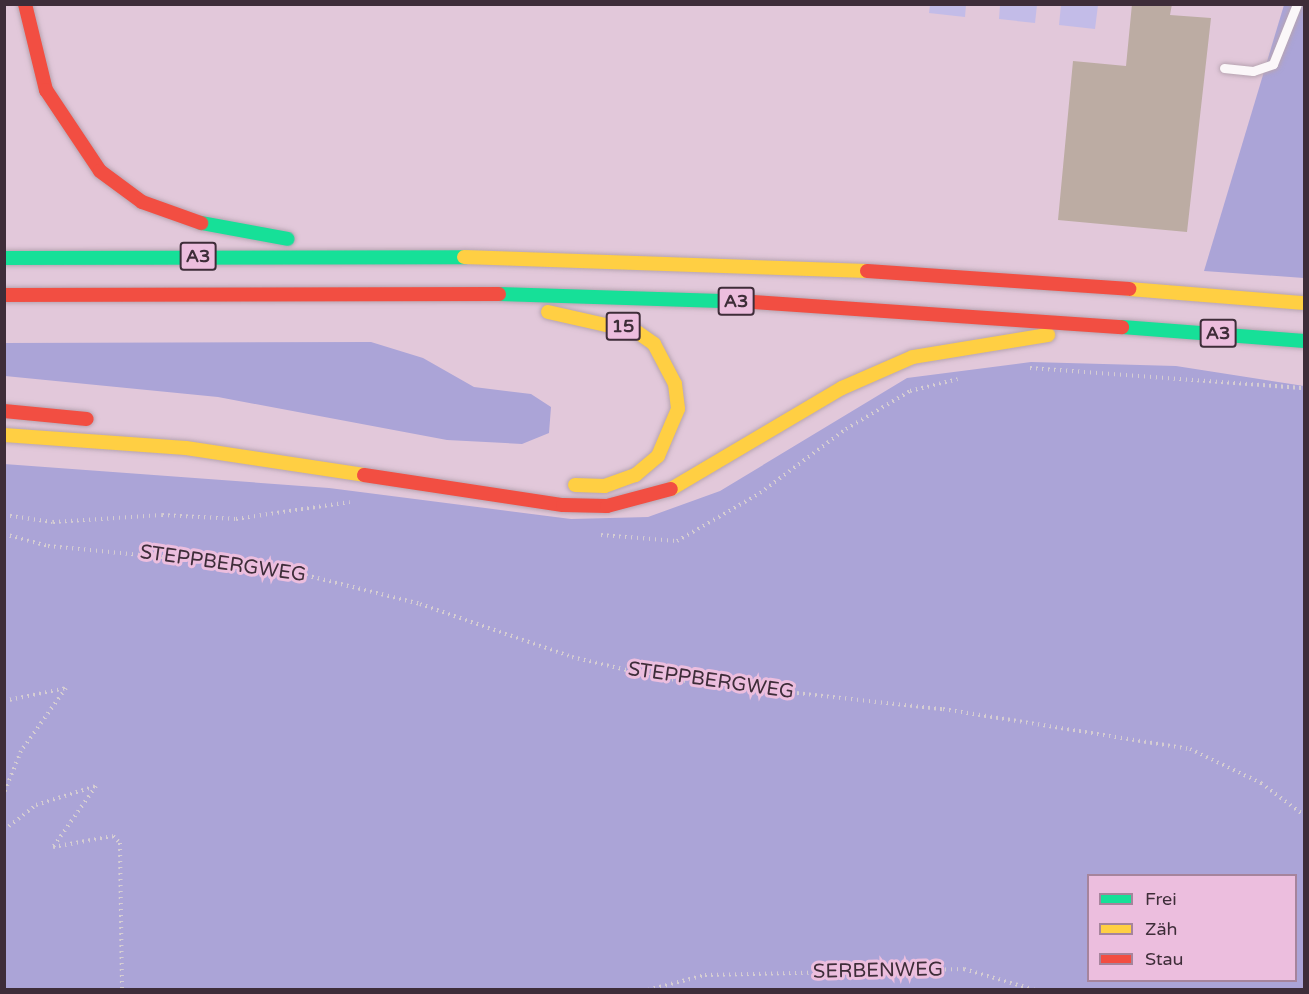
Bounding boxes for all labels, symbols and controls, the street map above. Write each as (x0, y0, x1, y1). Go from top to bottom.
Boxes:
road number: A3 (178, 241, 218, 271)
road number: A3 (716, 286, 756, 316)
road number: 15 (605, 311, 641, 341)
road number: A3 (1198, 318, 1238, 348)
street label: STEPPBERGWEG (138, 540, 308, 588)
street label: STEPPBERGWEG (626, 657, 796, 705)
legend (1087, 874, 1297, 982)
text: Frei (1145, 888, 1177, 910)
text: Zäh (1145, 918, 1178, 940)
text: Stau (1145, 948, 1184, 970)
street label: SERBENWEG (813, 958, 943, 984)

